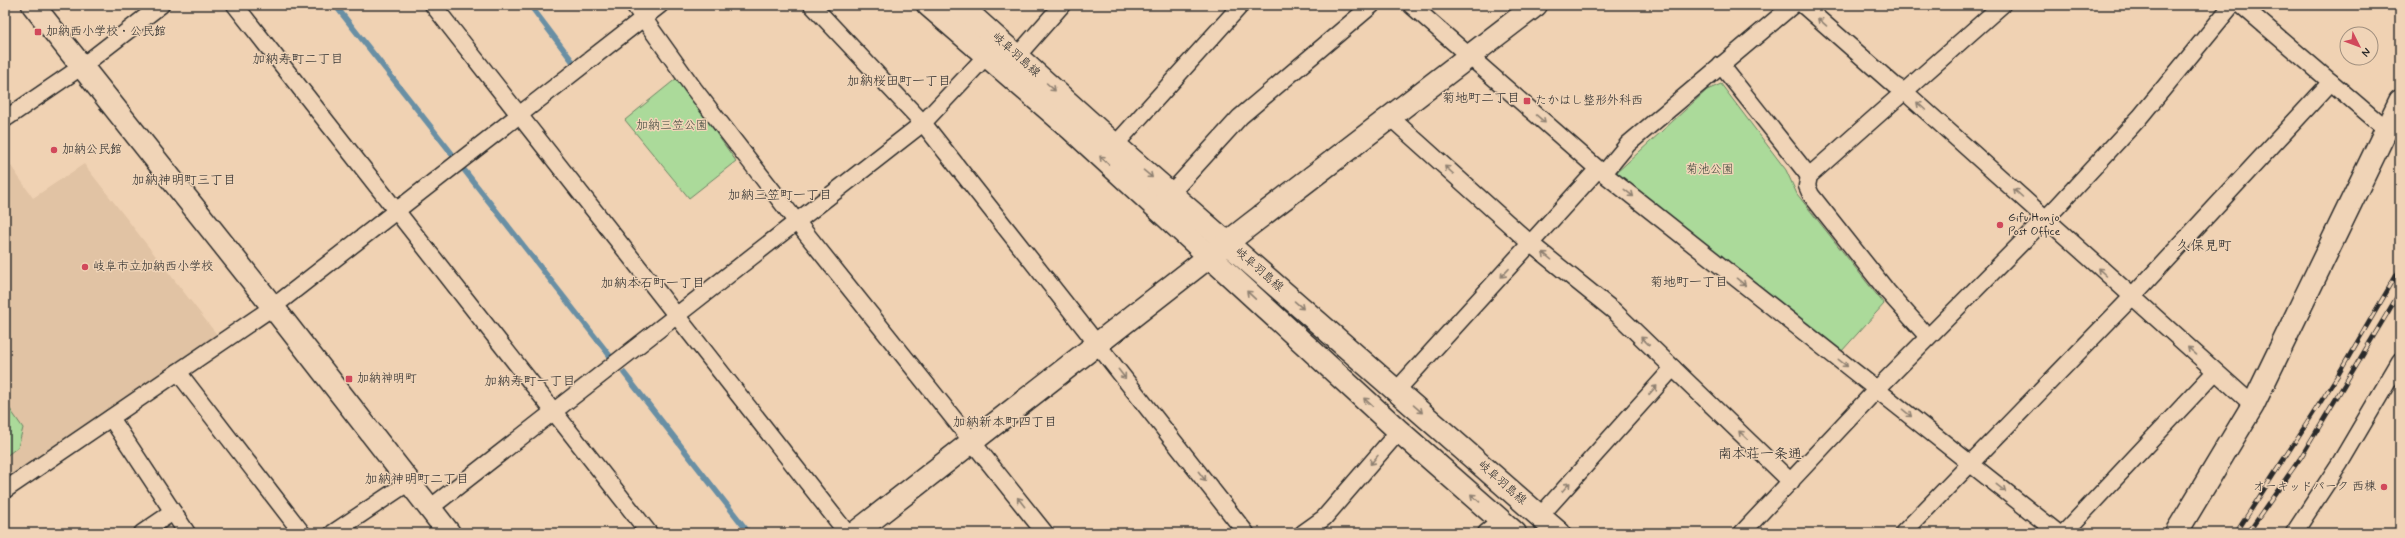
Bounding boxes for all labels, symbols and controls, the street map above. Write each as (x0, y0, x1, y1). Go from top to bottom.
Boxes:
one-way arrow (1817, 17, 1827, 26)
place label: 加納西小学校・公民館 (46, 24, 166, 40)
north arrow (2339, 26, 2379, 66)
marker: 加納西小学校・公民館 (33, 27, 43, 37)
street label: 岐阜羽島線 (988, 29, 1044, 81)
text: N (2358, 45, 2373, 59)
district label: 加納寿町二丁目 (252, 51, 344, 68)
district label: 加納桜田町一丁目 (847, 73, 951, 90)
one-way arrow (1046, 83, 1056, 92)
district label: 菊地町二丁目 (1442, 90, 1520, 107)
place label: たかはし整形外科西 (1535, 93, 1643, 109)
marker: たかはし整形外科西 (1522, 96, 1532, 106)
one-way arrow (1916, 101, 1926, 111)
one-way arrow (1536, 115, 1546, 124)
park label: 加納三笠公園 (636, 118, 708, 134)
place label: 加納公民館 (62, 142, 122, 158)
marker: 加納公民館 (49, 145, 59, 155)
one-way arrow (1099, 155, 1109, 164)
park label: 菊池公園 (1686, 162, 1734, 178)
one-way arrow (1444, 166, 1454, 175)
one-way arrow (1143, 169, 1154, 178)
district label: 加納神明町三丁目 (132, 172, 236, 189)
district label: 加納三笠町一丁目 (728, 187, 832, 204)
one-way arrow (1623, 188, 1634, 197)
one-way arrow (2013, 188, 2023, 197)
place label: Gifu Honjo Post Office (2008, 210, 2060, 240)
marker: Gifu Honjo Post Office (1995, 220, 2005, 230)
district label: 久保見町 (2176, 237, 2232, 255)
street label: 岐阜羽島線 (1231, 244, 1287, 296)
one-way arrow (1541, 252, 1552, 261)
place label: 岐阜市立加納西小学校 (93, 259, 213, 275)
marker: 岐阜市立加納西小学校 (80, 262, 90, 272)
one-way arrow (2097, 267, 2107, 276)
one-way arrow (1500, 268, 1510, 278)
district label: 菊地町一丁目 (1650, 274, 1728, 291)
district label: 加納本石町一丁目 (601, 275, 705, 292)
one-way arrow (1736, 278, 1747, 287)
one-way arrow (1247, 291, 1257, 300)
one-way arrow (1294, 300, 1304, 310)
one-way arrow (1640, 336, 1650, 346)
one-way arrow (2187, 347, 2197, 356)
one-way arrow (1838, 358, 1849, 367)
one-way arrow (1117, 369, 1126, 380)
place label: 加納神明町 (357, 371, 417, 387)
district label: 加納寿町一丁目 (484, 373, 576, 390)
marker: 加納神明町 (344, 374, 354, 384)
one-way arrow (1648, 386, 1657, 396)
one-way arrow (1363, 397, 1373, 406)
one-way arrow (1413, 405, 1423, 414)
one-way arrow (1902, 409, 1913, 418)
district label: 加納新本町四丁目 (953, 414, 1057, 431)
one-way arrow (1738, 430, 1748, 440)
district label: 南本荘一条通 (1718, 445, 1802, 463)
one-way arrow (1369, 455, 1378, 465)
street label: 岐阜羽島線 (1474, 457, 1530, 509)
district label: 加納神明町二丁目 (365, 471, 469, 488)
one-way arrow (1198, 471, 1206, 482)
place label: オーキッドパーク 西棟 (2253, 479, 2376, 495)
one-way arrow (1562, 482, 1571, 492)
marker: オーキッドパーク 西棟 (2379, 482, 2389, 492)
one-way arrow (1996, 484, 2007, 493)
one-way arrow (1470, 493, 1480, 502)
one-way arrow (1017, 497, 1026, 508)

